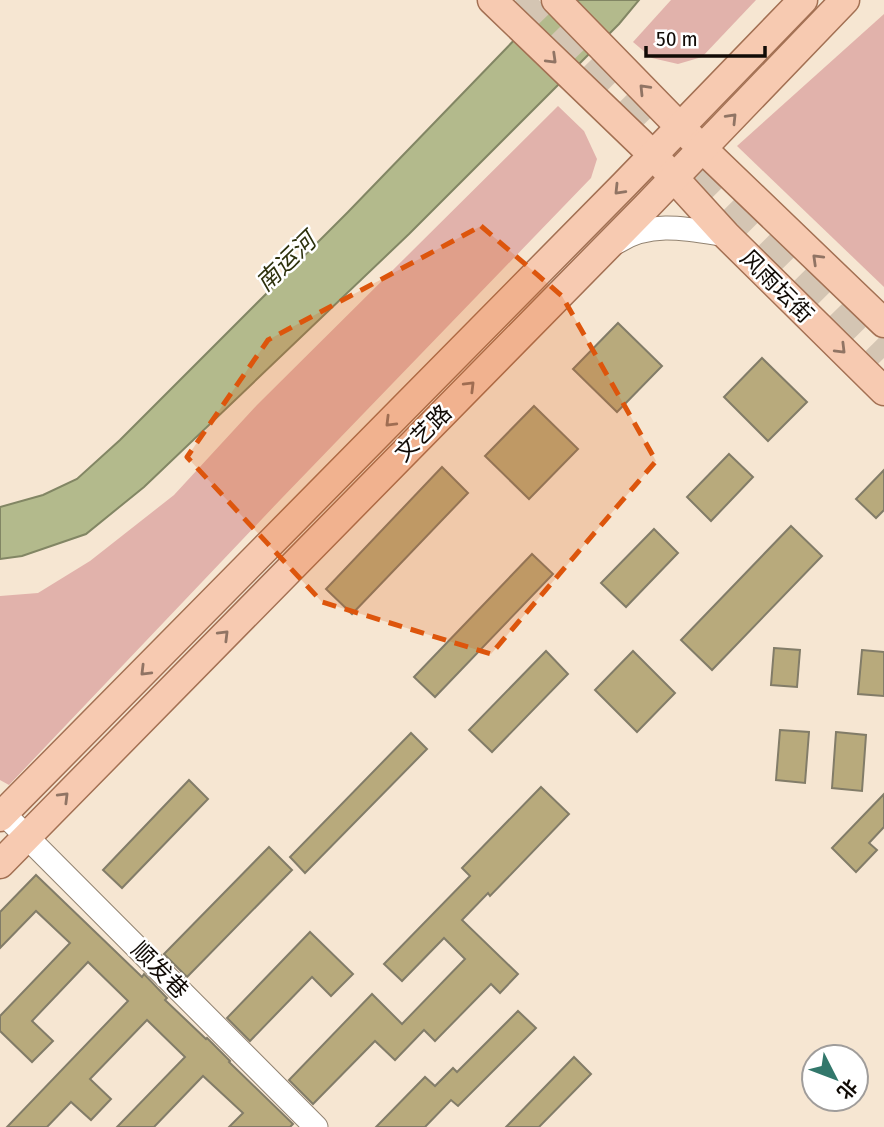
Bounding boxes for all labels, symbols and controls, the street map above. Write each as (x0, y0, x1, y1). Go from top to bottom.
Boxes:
scale bar (646, 14, 765, 58)
text: 50 m (656, 26, 698, 52)
one-way arrow (543, 50, 556, 63)
one-way arrow (640, 84, 653, 97)
one-way arrow (723, 113, 736, 126)
one-way arrow (615, 182, 627, 194)
water label: 南运河 (250, 224, 324, 297)
street label: 风雨坛街 (735, 244, 819, 328)
one-way arrow (813, 254, 826, 267)
one-way arrow (832, 340, 845, 353)
one-way arrow (462, 381, 475, 394)
street label: 文艺路 (389, 399, 457, 467)
one-way arrow (386, 413, 399, 426)
one-way arrow (216, 630, 229, 643)
one-way arrow (140, 663, 153, 676)
one-way arrow (56, 792, 69, 805)
street label: 顺发巷 (126, 936, 194, 1004)
north arrow (800, 1043, 870, 1113)
text: 北 (832, 1074, 862, 1104)

